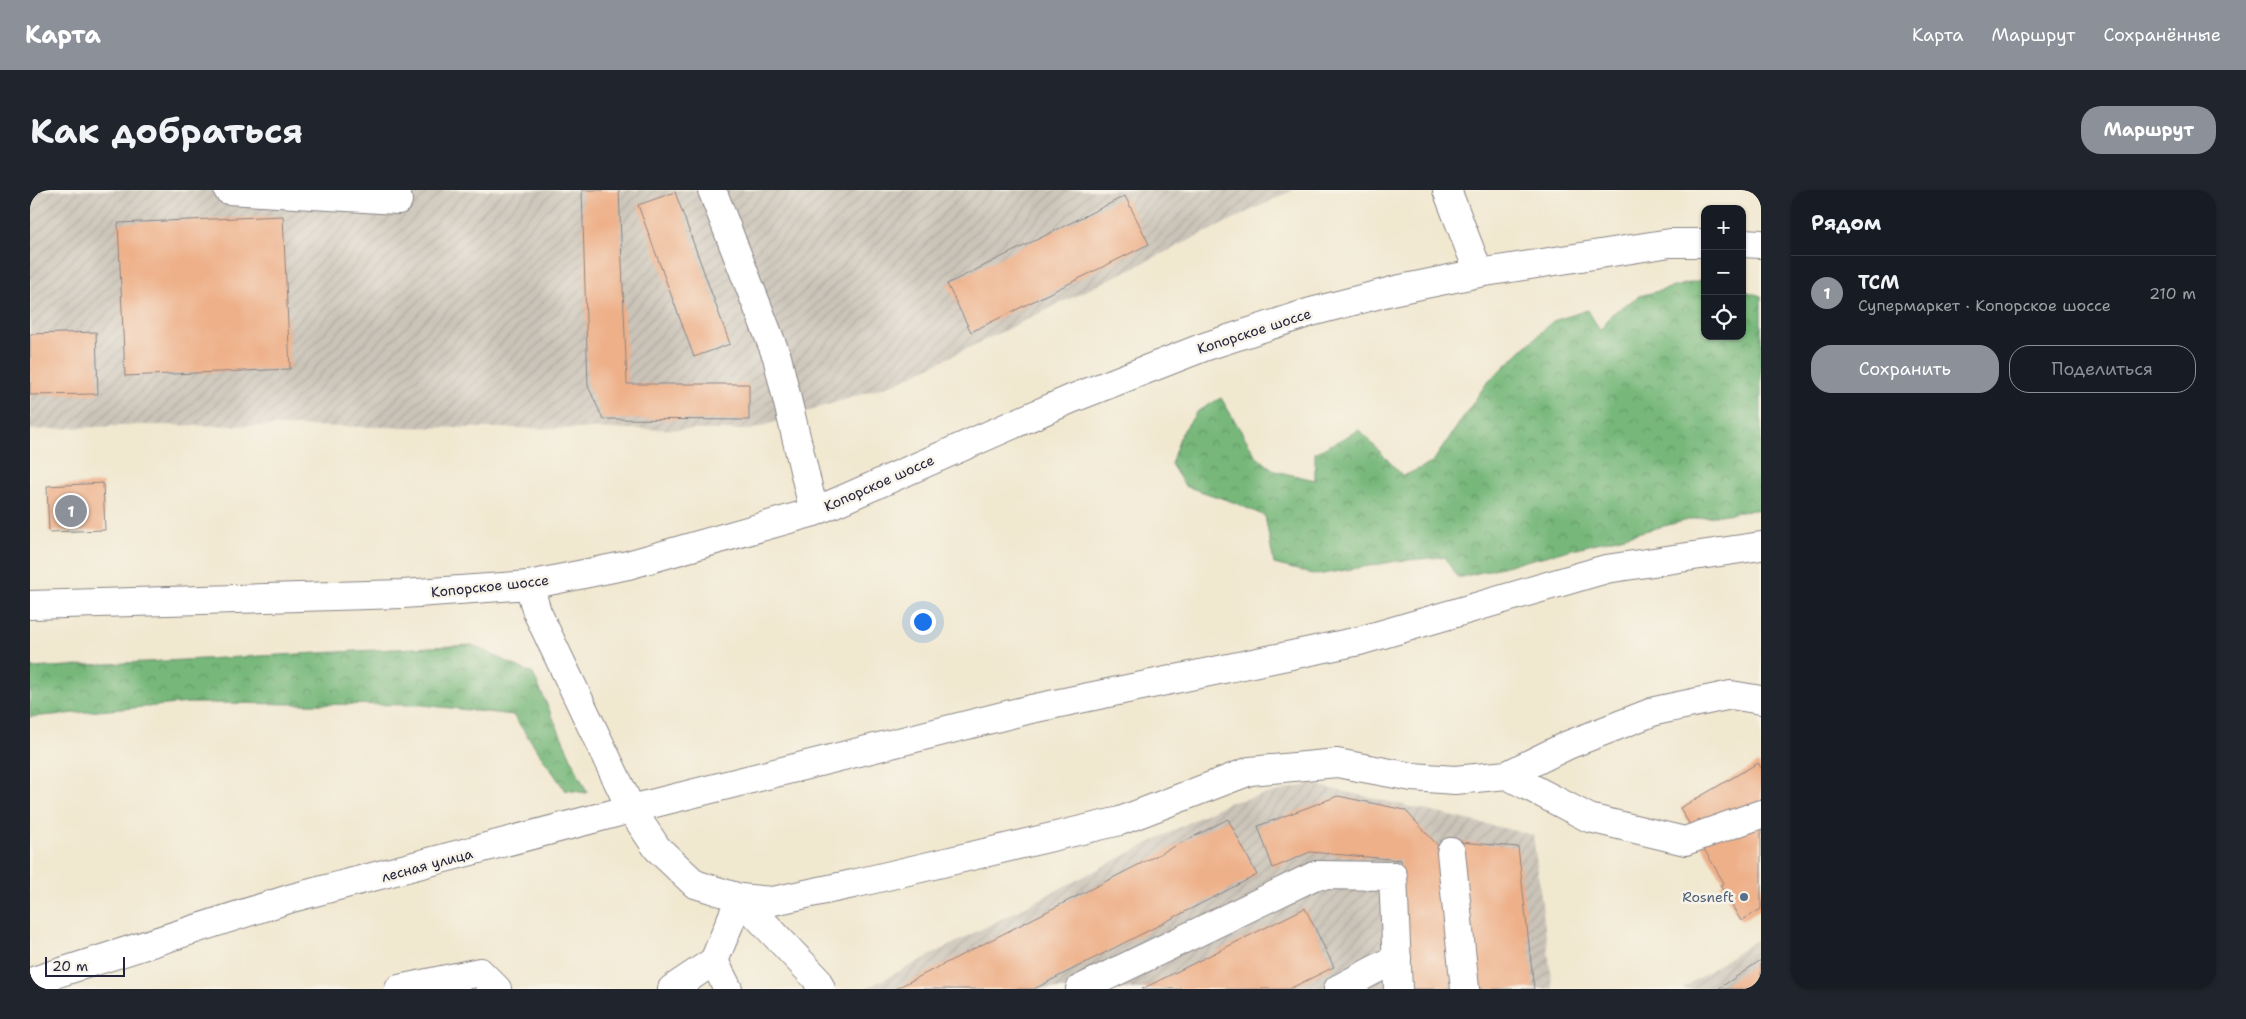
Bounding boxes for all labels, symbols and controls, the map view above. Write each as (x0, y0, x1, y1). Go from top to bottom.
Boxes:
text: Карта (25, 19, 101, 51)
text: Карта (1912, 23, 1963, 47)
text: Маршрут (1991, 23, 2075, 47)
text: Сохранённые (2103, 23, 2221, 47)
button: Маршрут (2081, 106, 2216, 154)
text: Как добраться (30, 107, 303, 154)
map controls (1701, 205, 1746, 340)
button: + (1701, 205, 1746, 250)
text: Рядом (1811, 209, 1881, 237)
button: − (1701, 250, 1746, 295)
text: ТСМ (1858, 270, 1900, 295)
text: 1 (1823, 283, 1831, 304)
text: 210 m (2149, 283, 2196, 304)
button: locate (1701, 295, 1746, 340)
text: Супермаркет · Копорское шоссе (1858, 295, 2111, 316)
street label: Копорское шоссе (1195, 304, 1313, 358)
button: Сохранить (1811, 345, 1999, 393)
button: Поделиться (2009, 345, 2196, 393)
street label: Копорское шоссе (821, 451, 937, 515)
pin: 1 (55, 492, 87, 530)
street label: Копорское шоссе (430, 571, 550, 601)
your location (910, 609, 936, 635)
street label: лесная улица (379, 844, 475, 886)
place label: Rosneft (1682, 888, 1734, 906)
marker: Rosneft (1738, 891, 1750, 903)
scale bar (45, 954, 125, 977)
text: 20 m (52, 957, 88, 975)

